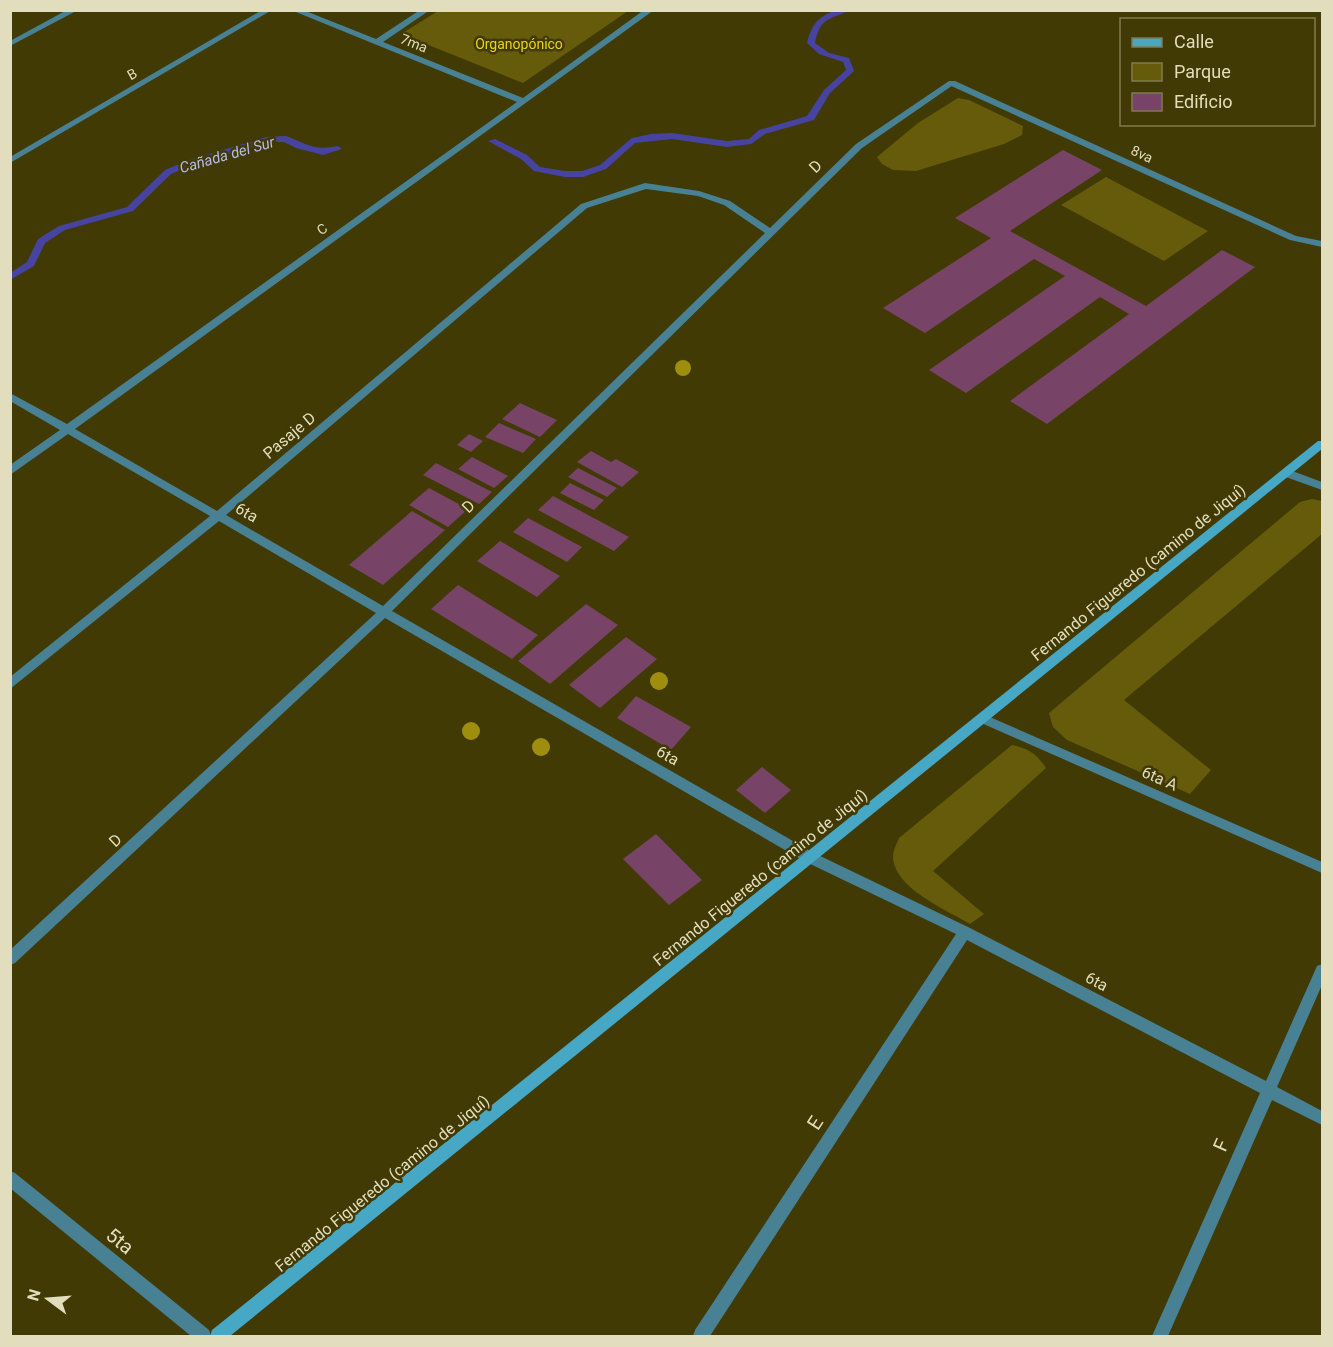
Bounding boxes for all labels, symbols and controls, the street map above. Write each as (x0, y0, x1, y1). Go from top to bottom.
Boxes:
legend (1120, 18, 1315, 126)
street label: 7ma (398, 30, 430, 56)
text: Calle (1174, 31, 1214, 52)
park label: Organopónico (475, 36, 563, 52)
text: Parque (1174, 61, 1231, 82)
street label: B (124, 65, 140, 83)
text: Edificio (1174, 91, 1233, 112)
water label: Cañada del Sur (177, 133, 278, 177)
street label: 8va (1129, 142, 1155, 166)
street label: D (805, 156, 826, 177)
street label: C (314, 220, 330, 238)
street label: Pasaje D (259, 408, 319, 463)
street label: Fernando Figueredo (camino de Jiquí) (1027, 480, 1249, 665)
street label: D (458, 496, 479, 517)
street label: 6ta (232, 498, 261, 526)
street label: 6ta (653, 741, 682, 769)
street label: 6ta A (1139, 762, 1181, 795)
street label: Fernando Figueredo (camino de Jiquí) (649, 785, 871, 970)
street label: D (105, 830, 126, 851)
street label: 6ta (1082, 968, 1111, 995)
street label: Fernando Figueredo (camino de Jiquí) (271, 1091, 493, 1276)
street label: E (802, 1112, 828, 1134)
street label: F (1208, 1135, 1234, 1155)
street label: 5ta (101, 1223, 139, 1259)
north arrow (18, 1269, 78, 1329)
text: N (23, 1287, 45, 1303)

